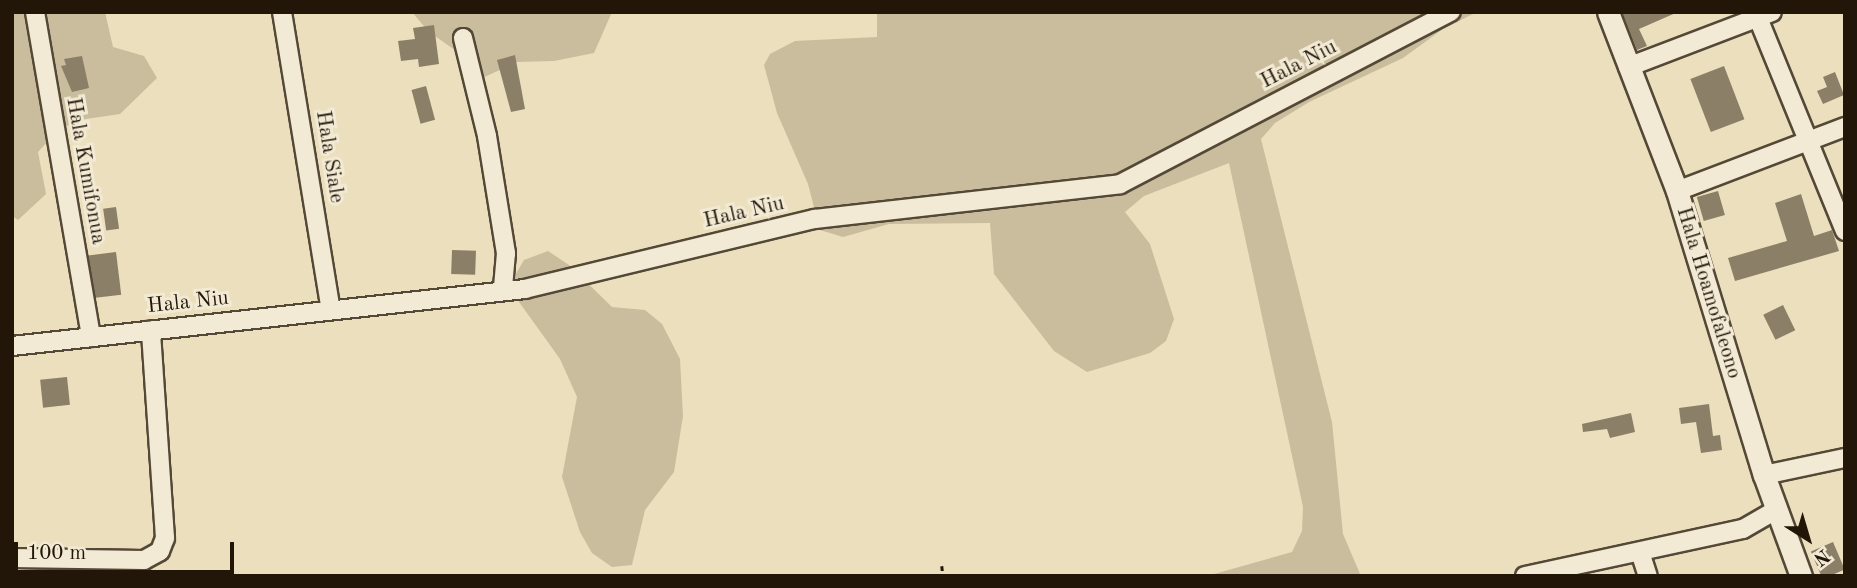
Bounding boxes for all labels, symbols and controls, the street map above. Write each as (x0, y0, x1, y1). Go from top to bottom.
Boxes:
street label: Hala Niu (1257, 35, 1341, 95)
street label: Hala Kumifonua (60, 96, 110, 246)
street label: Hala Siale (309, 109, 349, 205)
street label: Hala Niu (701, 192, 787, 234)
street label: Hala Hoamofaleono (1670, 204, 1746, 382)
street label: Hala Niu (146, 286, 230, 320)
north arrow (1773, 504, 1843, 574)
scale bar (18, 528, 238, 572)
text: 100 m (27, 543, 86, 564)
text: N (1809, 544, 1832, 568)

